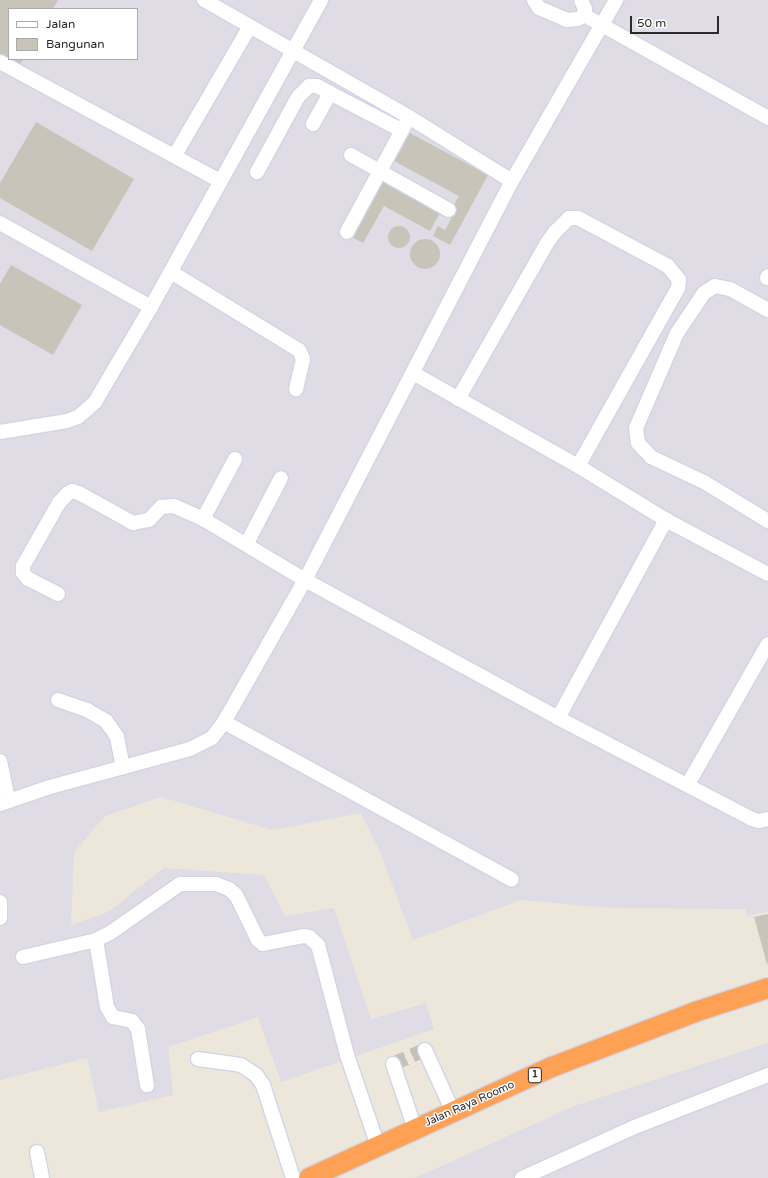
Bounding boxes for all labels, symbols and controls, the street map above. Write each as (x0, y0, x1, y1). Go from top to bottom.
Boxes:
legend (8, 8, 138, 60)
scale bar (632, 8, 721, 34)
text: 50 m (637, 16, 666, 30)
text: Jalan (46, 17, 75, 31)
text: Bangunan (46, 37, 105, 51)
road number: 1 (527, 1067, 543, 1083)
street label: Jalan Raya Roomo (423, 1078, 517, 1130)

